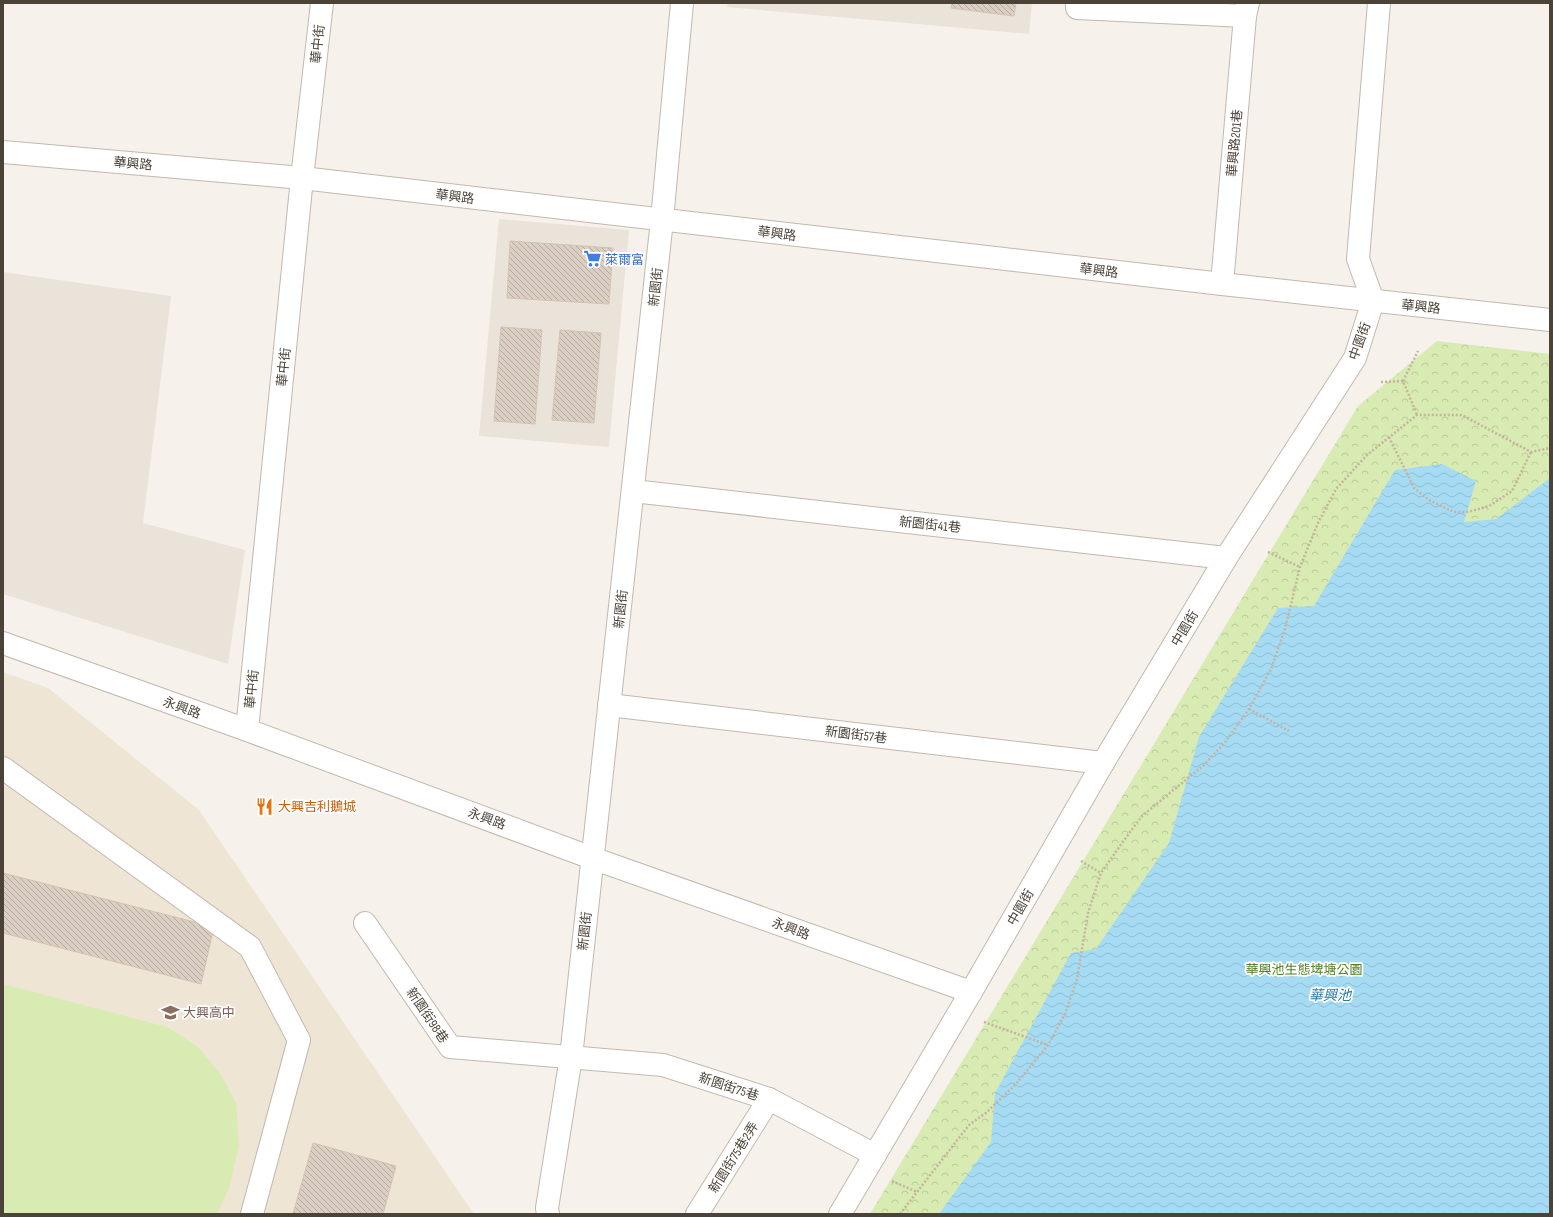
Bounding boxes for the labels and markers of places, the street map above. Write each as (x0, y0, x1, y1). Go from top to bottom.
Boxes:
supermarket icon: 萊爾富 (582, 249, 602, 269)
place label: 萊爾富 (605, 252, 644, 268)
restaurant icon: 大興吉利鵝城 (255, 796, 275, 816)
place label: 大興吉利鵝城 (278, 799, 356, 815)
school or university icon: 大興高中 (160, 1002, 180, 1022)
place label: 大興高中 (183, 1005, 235, 1021)

